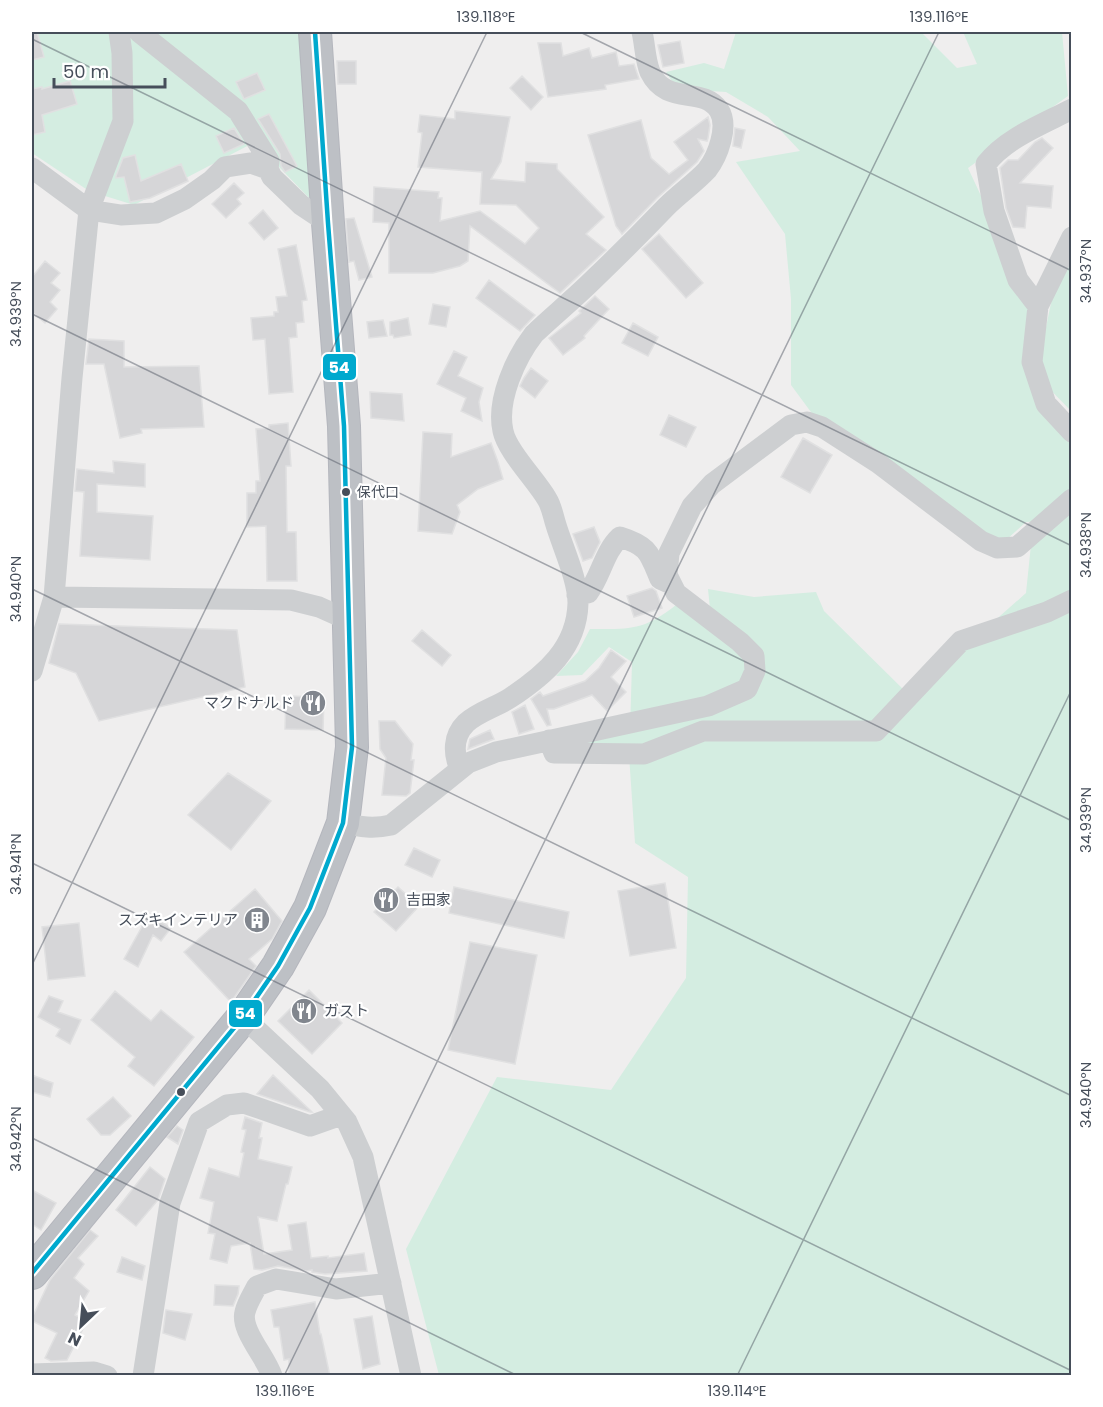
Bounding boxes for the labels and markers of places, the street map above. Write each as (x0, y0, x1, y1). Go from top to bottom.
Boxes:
place label: 保代口 (357, 482, 399, 502)
marker: 保代口 (340, 486, 352, 498)
restaurant icon: マクドナルド (298, 688, 328, 718)
place label: マクドナルド (204, 692, 294, 713)
restaurant icon: 吉田家 (371, 885, 401, 915)
place label: 吉田家 (406, 889, 451, 910)
building icon: スズキインテリア (242, 905, 272, 935)
place label: スズキインテリア (118, 909, 238, 930)
restaurant icon: ガスト (289, 996, 319, 1026)
place label: ガスト (324, 1000, 369, 1021)
unlabelled marker (175, 1086, 187, 1098)

